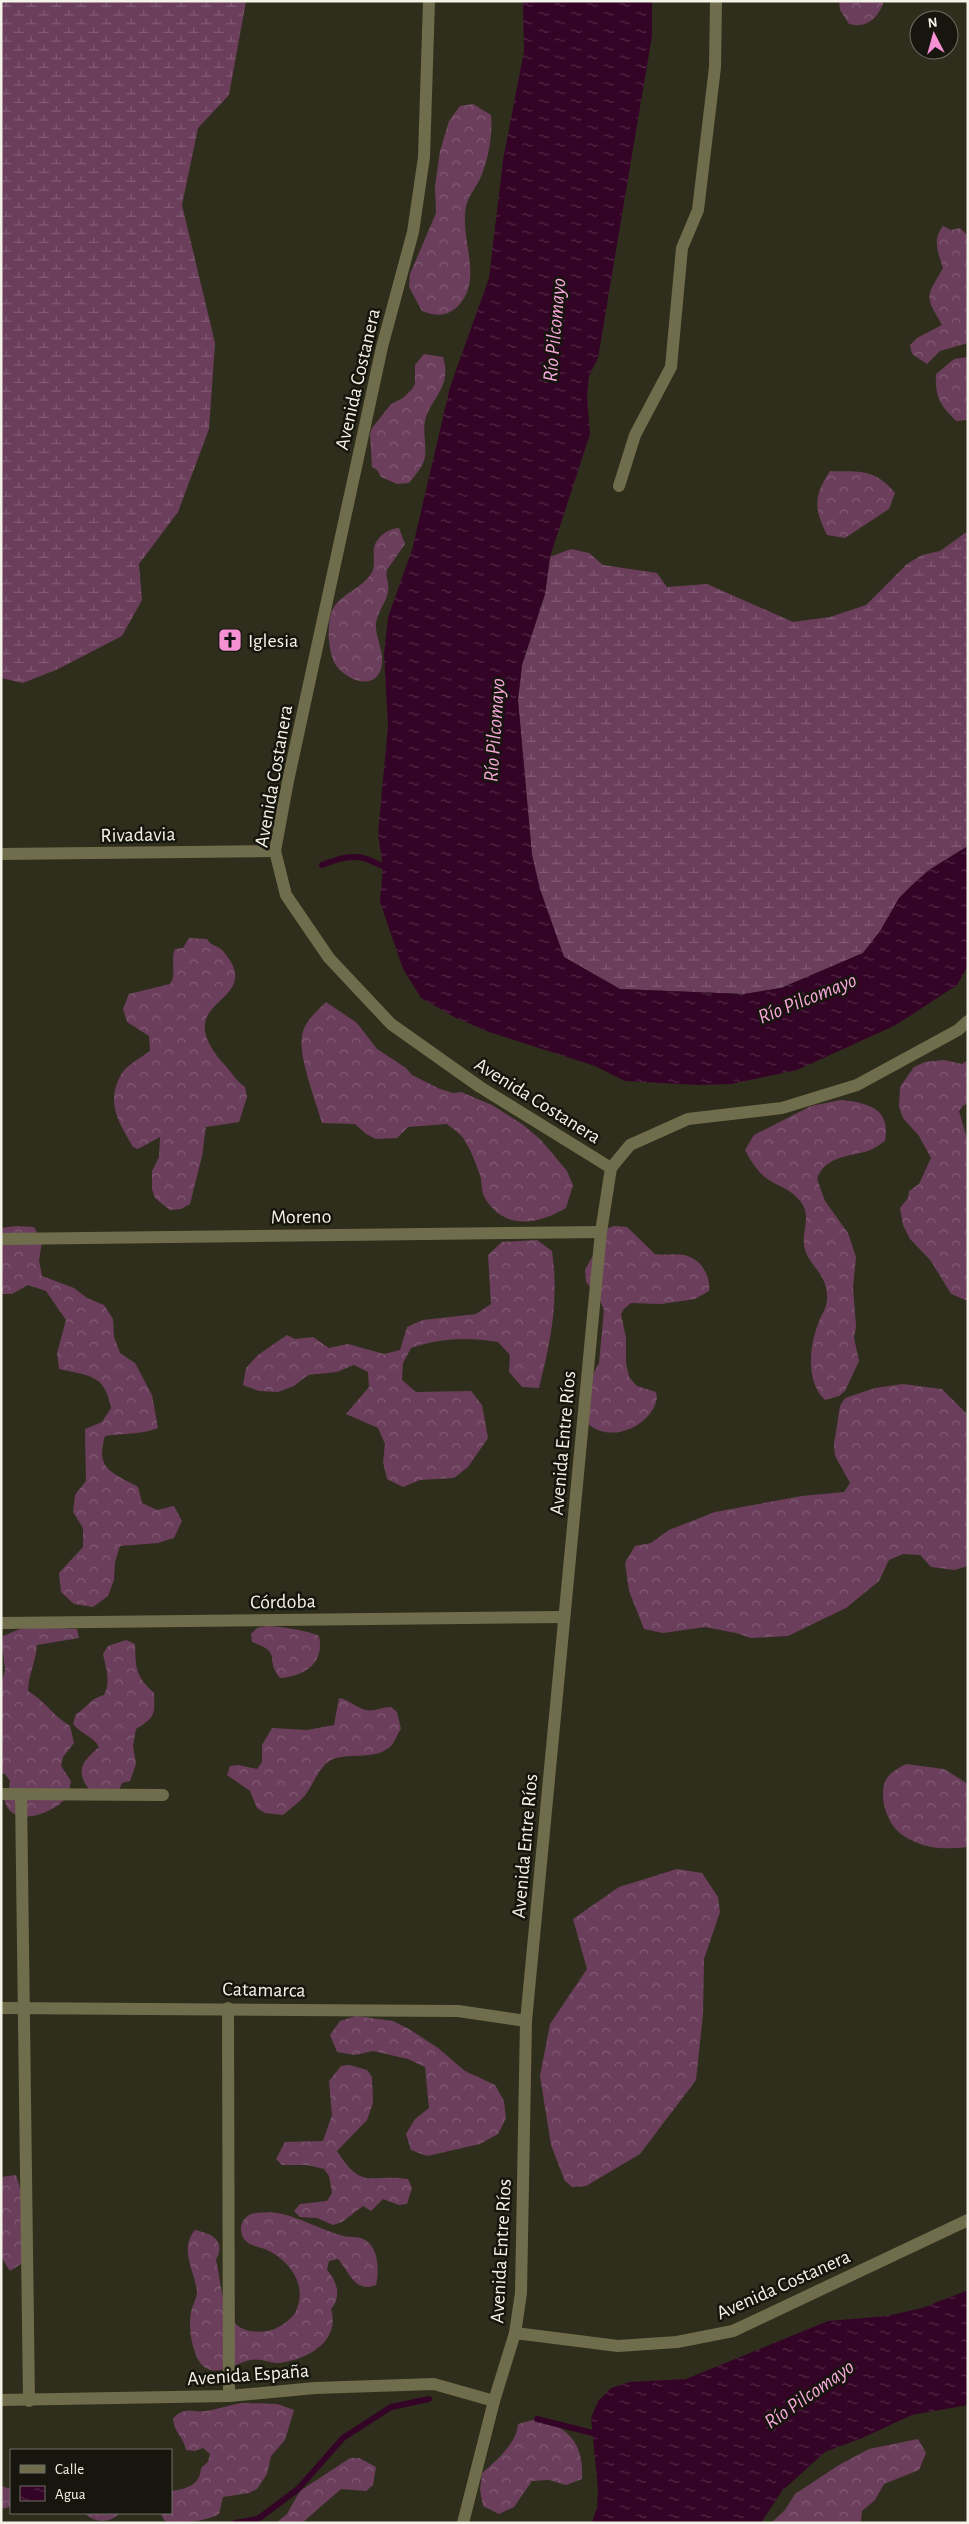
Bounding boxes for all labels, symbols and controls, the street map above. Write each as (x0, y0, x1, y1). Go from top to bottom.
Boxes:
north arrow (909, 10, 959, 60)
text: N (927, 16, 938, 31)
water label: Río Pilcomayo (539, 277, 569, 383)
street label: Avenida Costanera (332, 307, 384, 452)
church icon: Iglesia (217, 627, 243, 653)
place label: Iglesia (248, 631, 298, 651)
water label: Río Pilcomayo (480, 677, 509, 783)
street label: Avenida Costanera (252, 703, 296, 849)
street label: Rivadavia (100, 824, 176, 846)
water label: Río Pilcomayo (755, 969, 859, 1028)
street label: Avenida Costanera (471, 1054, 604, 1148)
street label: Moreno (270, 1206, 332, 1228)
street label: Avenida Entre Ríos (547, 1370, 579, 1516)
street label: Córdoba (250, 1591, 316, 1613)
street label: Avenida Entre Ríos (509, 1773, 541, 1919)
street label: Catamarca (222, 1979, 306, 2001)
street label: Avenida Entre Ríos (487, 2178, 515, 2324)
street label: Avenida Costanera (713, 2246, 853, 2323)
water label: Río Pilcomayo (761, 2356, 858, 2433)
street label: Avenida España (186, 2361, 310, 2389)
legend (10, 2449, 172, 2514)
text: Calle (55, 2462, 84, 2477)
text: Agua (55, 2487, 86, 2502)

